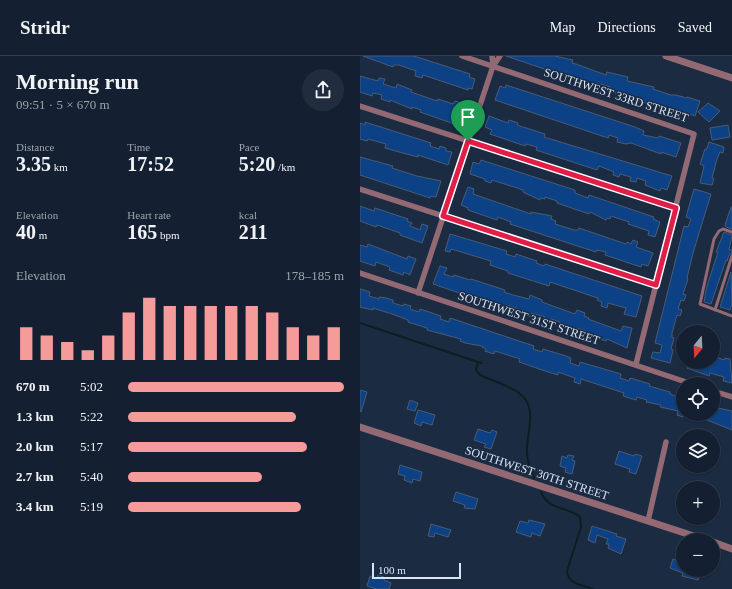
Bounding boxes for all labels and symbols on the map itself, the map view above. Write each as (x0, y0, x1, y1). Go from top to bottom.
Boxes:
street label: SOUTHWEST 33RD STREET (542, 65, 691, 125)
pin (451, 100, 485, 141)
street label: SOUTHWEST 31ST STREET (456, 288, 602, 348)
north arrow (676, 325, 720, 369)
street label: SOUTHWEST 30TH STREET (463, 443, 611, 503)
scale bar (372, 561, 461, 580)

